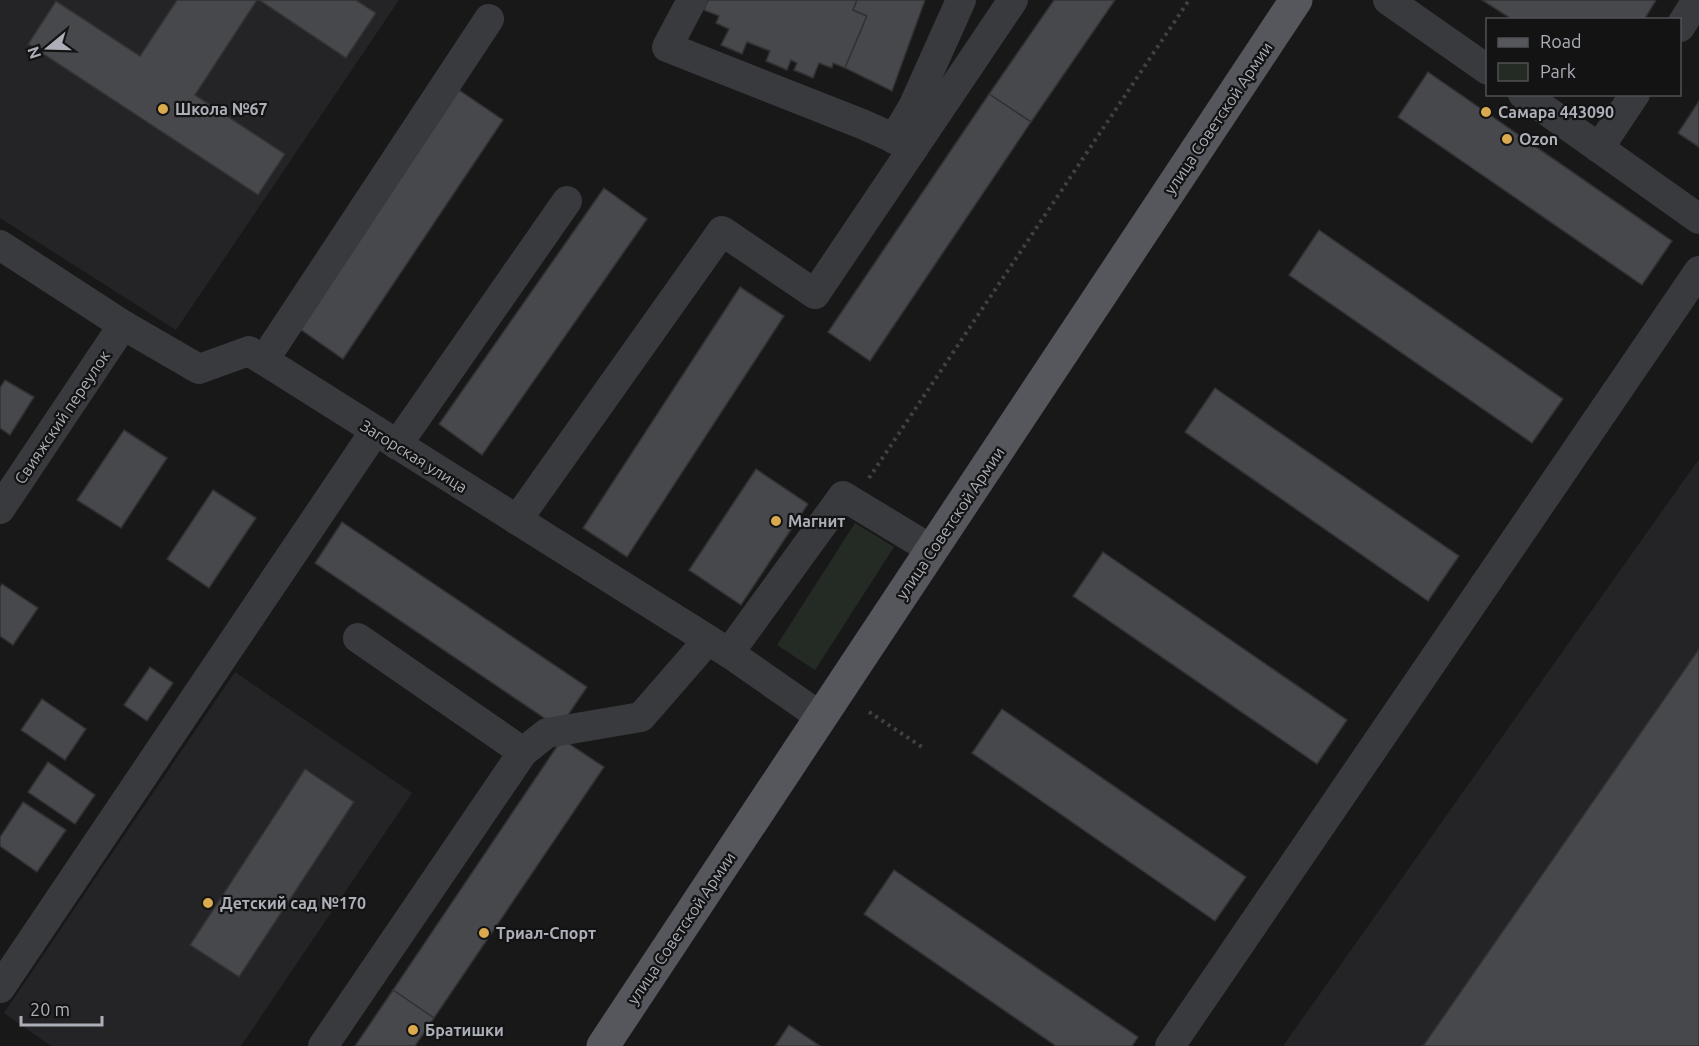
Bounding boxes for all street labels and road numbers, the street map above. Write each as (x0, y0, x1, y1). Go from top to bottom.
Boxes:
street label: улица Советской Армии (1160, 39, 1276, 197)
street label: Свияжский переулок (11, 347, 113, 487)
street label: Загорская улица (357, 416, 471, 496)
street label: улица Советской Армии (892, 444, 1008, 602)
street label: улица Советской Армии (623, 849, 739, 1007)

